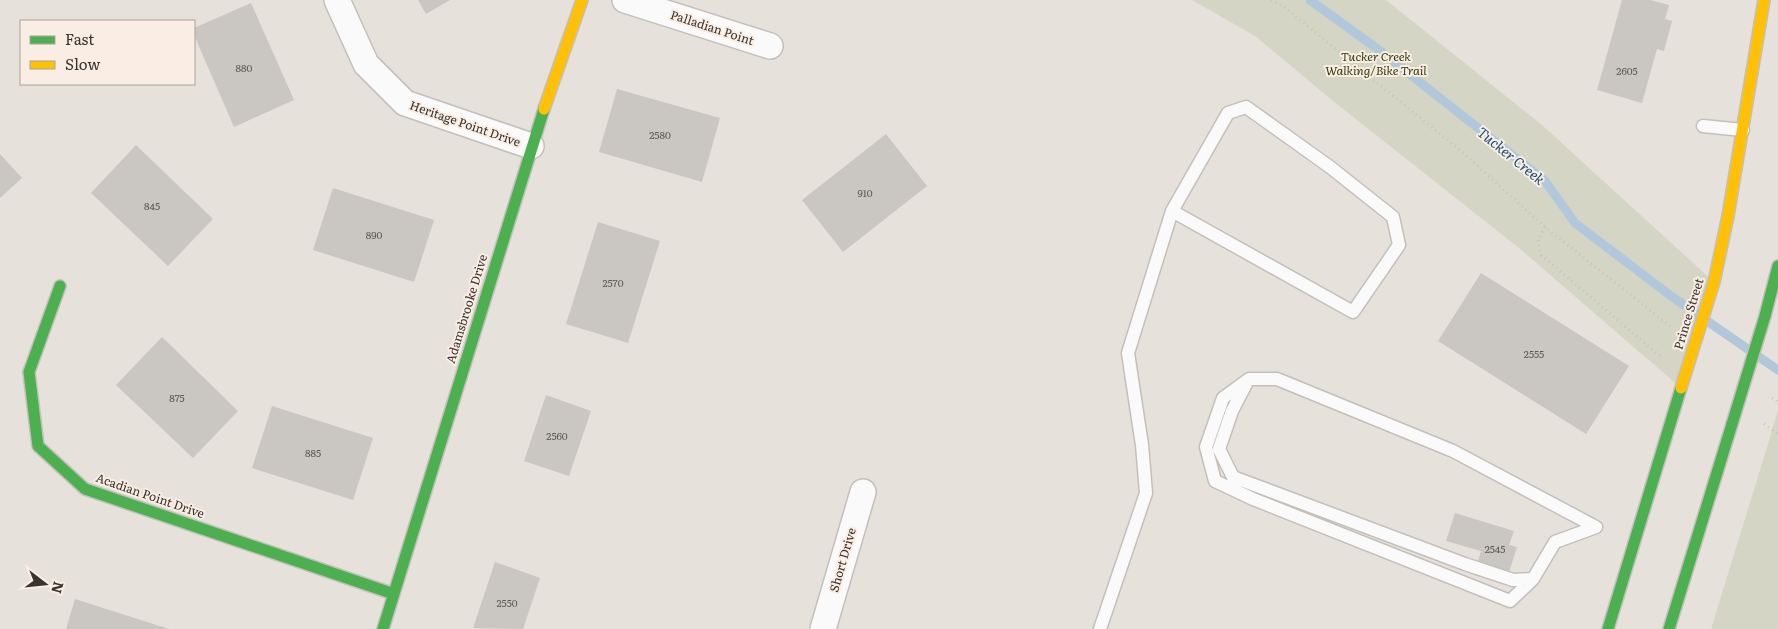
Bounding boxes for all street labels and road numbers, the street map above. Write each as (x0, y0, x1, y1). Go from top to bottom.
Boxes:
street label: Palladian Point (668, 5, 757, 49)
street label: Heritage Point Drive (407, 96, 523, 150)
street label: Adamsbrooke Drive (441, 252, 491, 365)
street label: Prince Street (1669, 276, 1707, 352)
street label: Acadian Point Drive (94, 468, 207, 522)
street label: Short Drive (824, 525, 860, 594)

